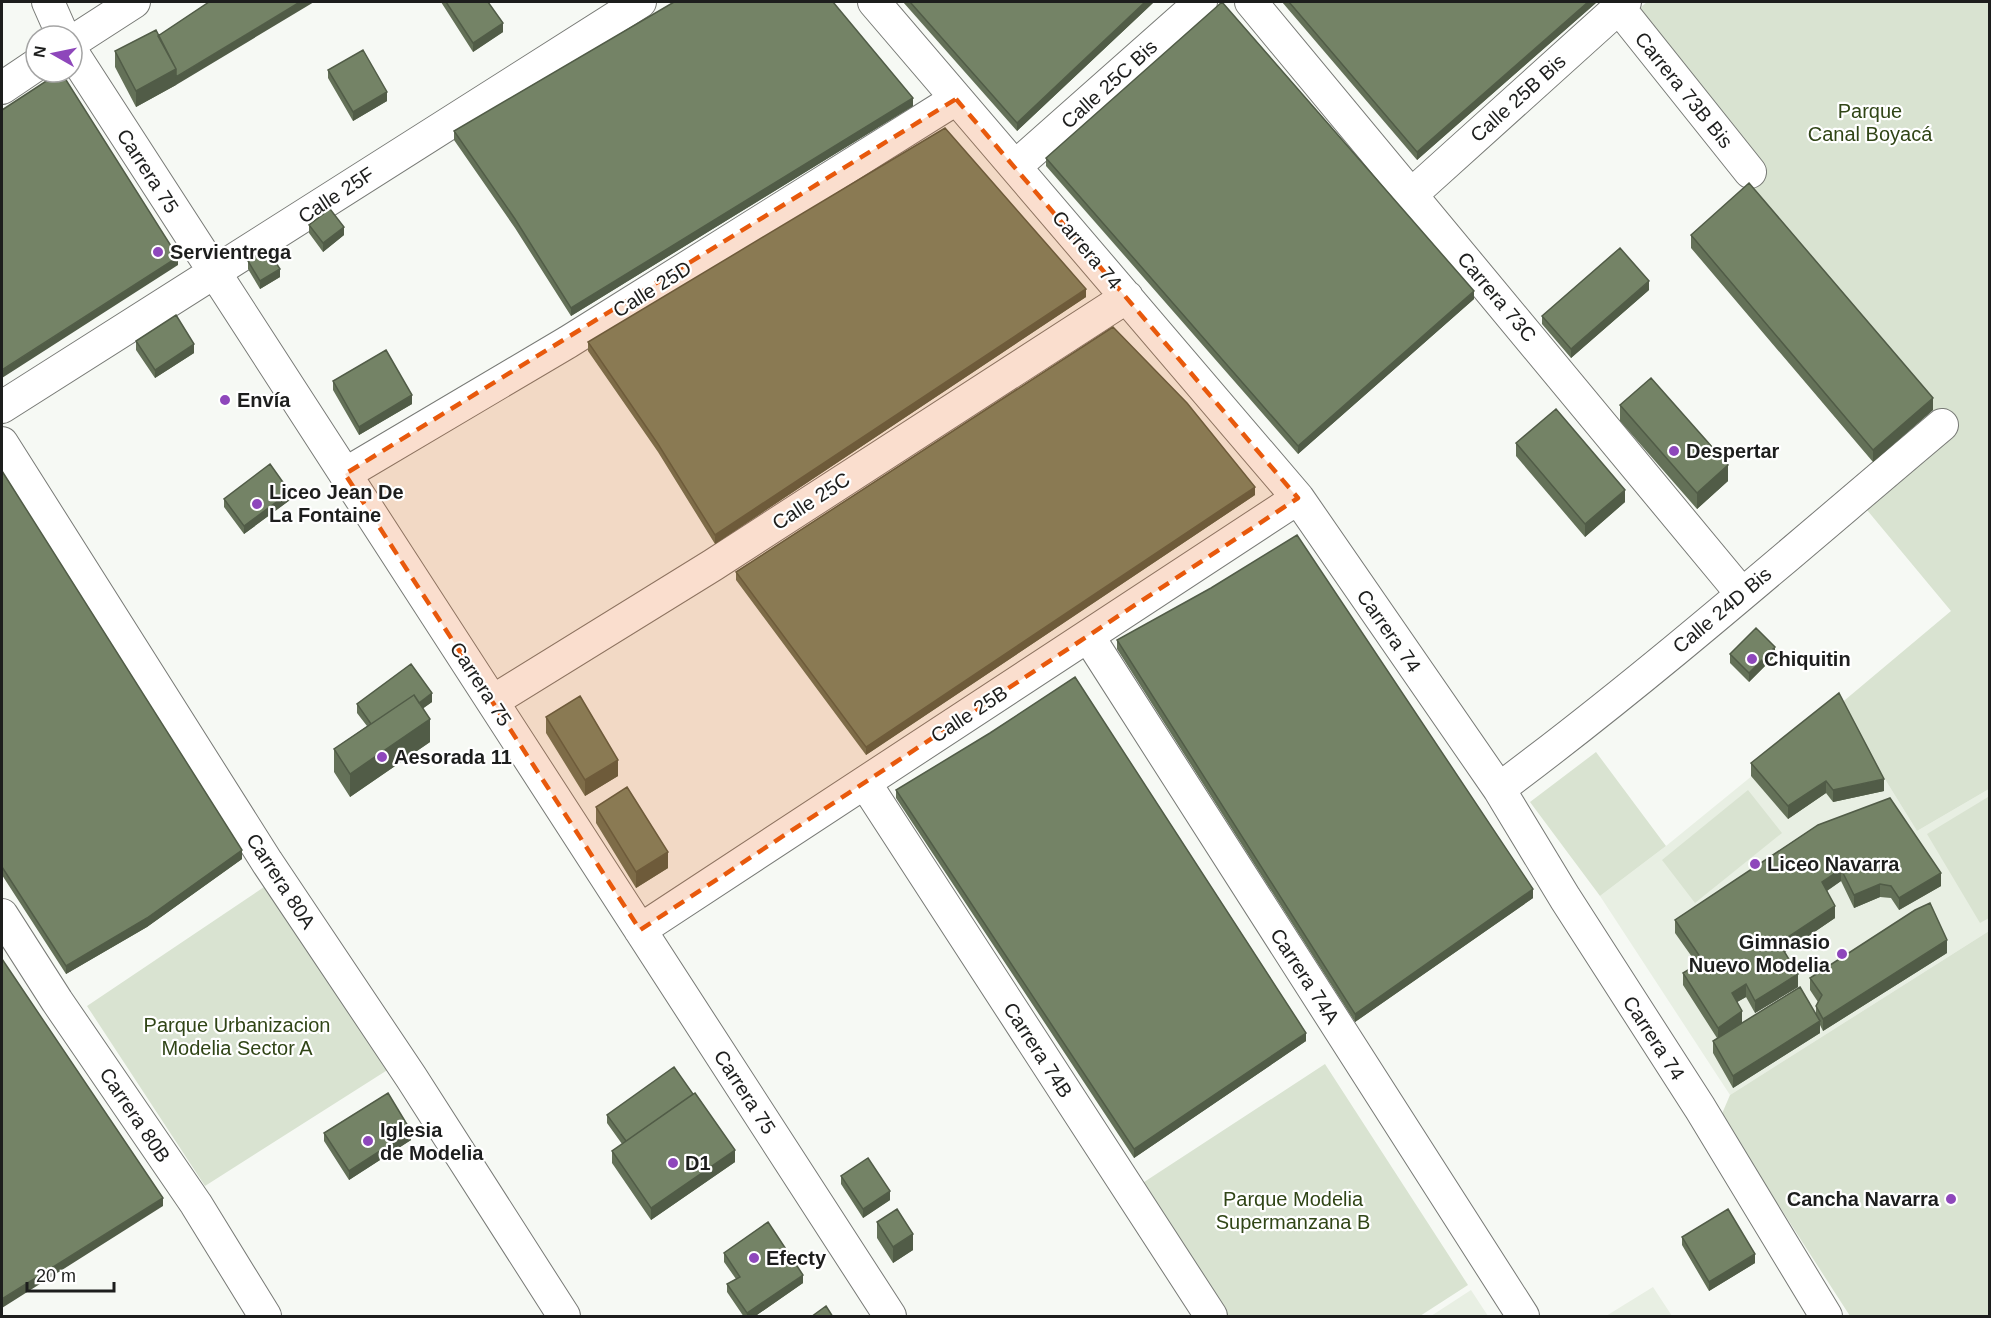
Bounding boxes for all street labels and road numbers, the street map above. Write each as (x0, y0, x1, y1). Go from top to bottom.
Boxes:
street label: Carrera 73B Bis (1631, 28, 1737, 152)
street label: Calle 25C Bis (1057, 35, 1161, 133)
street label: Calle 25B Bis (1466, 50, 1570, 146)
street label: Carrera 75 (113, 125, 183, 217)
street label: Calle 25F (294, 162, 378, 228)
street label: Carrera 74 (1048, 206, 1126, 294)
street label: Carrera 73C (1453, 248, 1541, 346)
street label: Calle 25D (609, 256, 695, 322)
street label: Calle 25C (768, 468, 854, 534)
street label: Calle 24D Bis (1669, 563, 1775, 657)
street label: Carrera 74 (1353, 586, 1425, 676)
street label: Carrera 75 (446, 638, 516, 730)
street label: Calle 25B (927, 681, 1011, 747)
street label: Carrera 80A (242, 829, 320, 933)
street label: Carrera 74A (1266, 924, 1344, 1028)
street label: Carrera 74 (1619, 992, 1689, 1084)
street label: Carrera 74B (999, 998, 1077, 1102)
street label: Carrera 75 (710, 1046, 780, 1138)
street label: Carrera 80B (95, 1064, 175, 1166)

